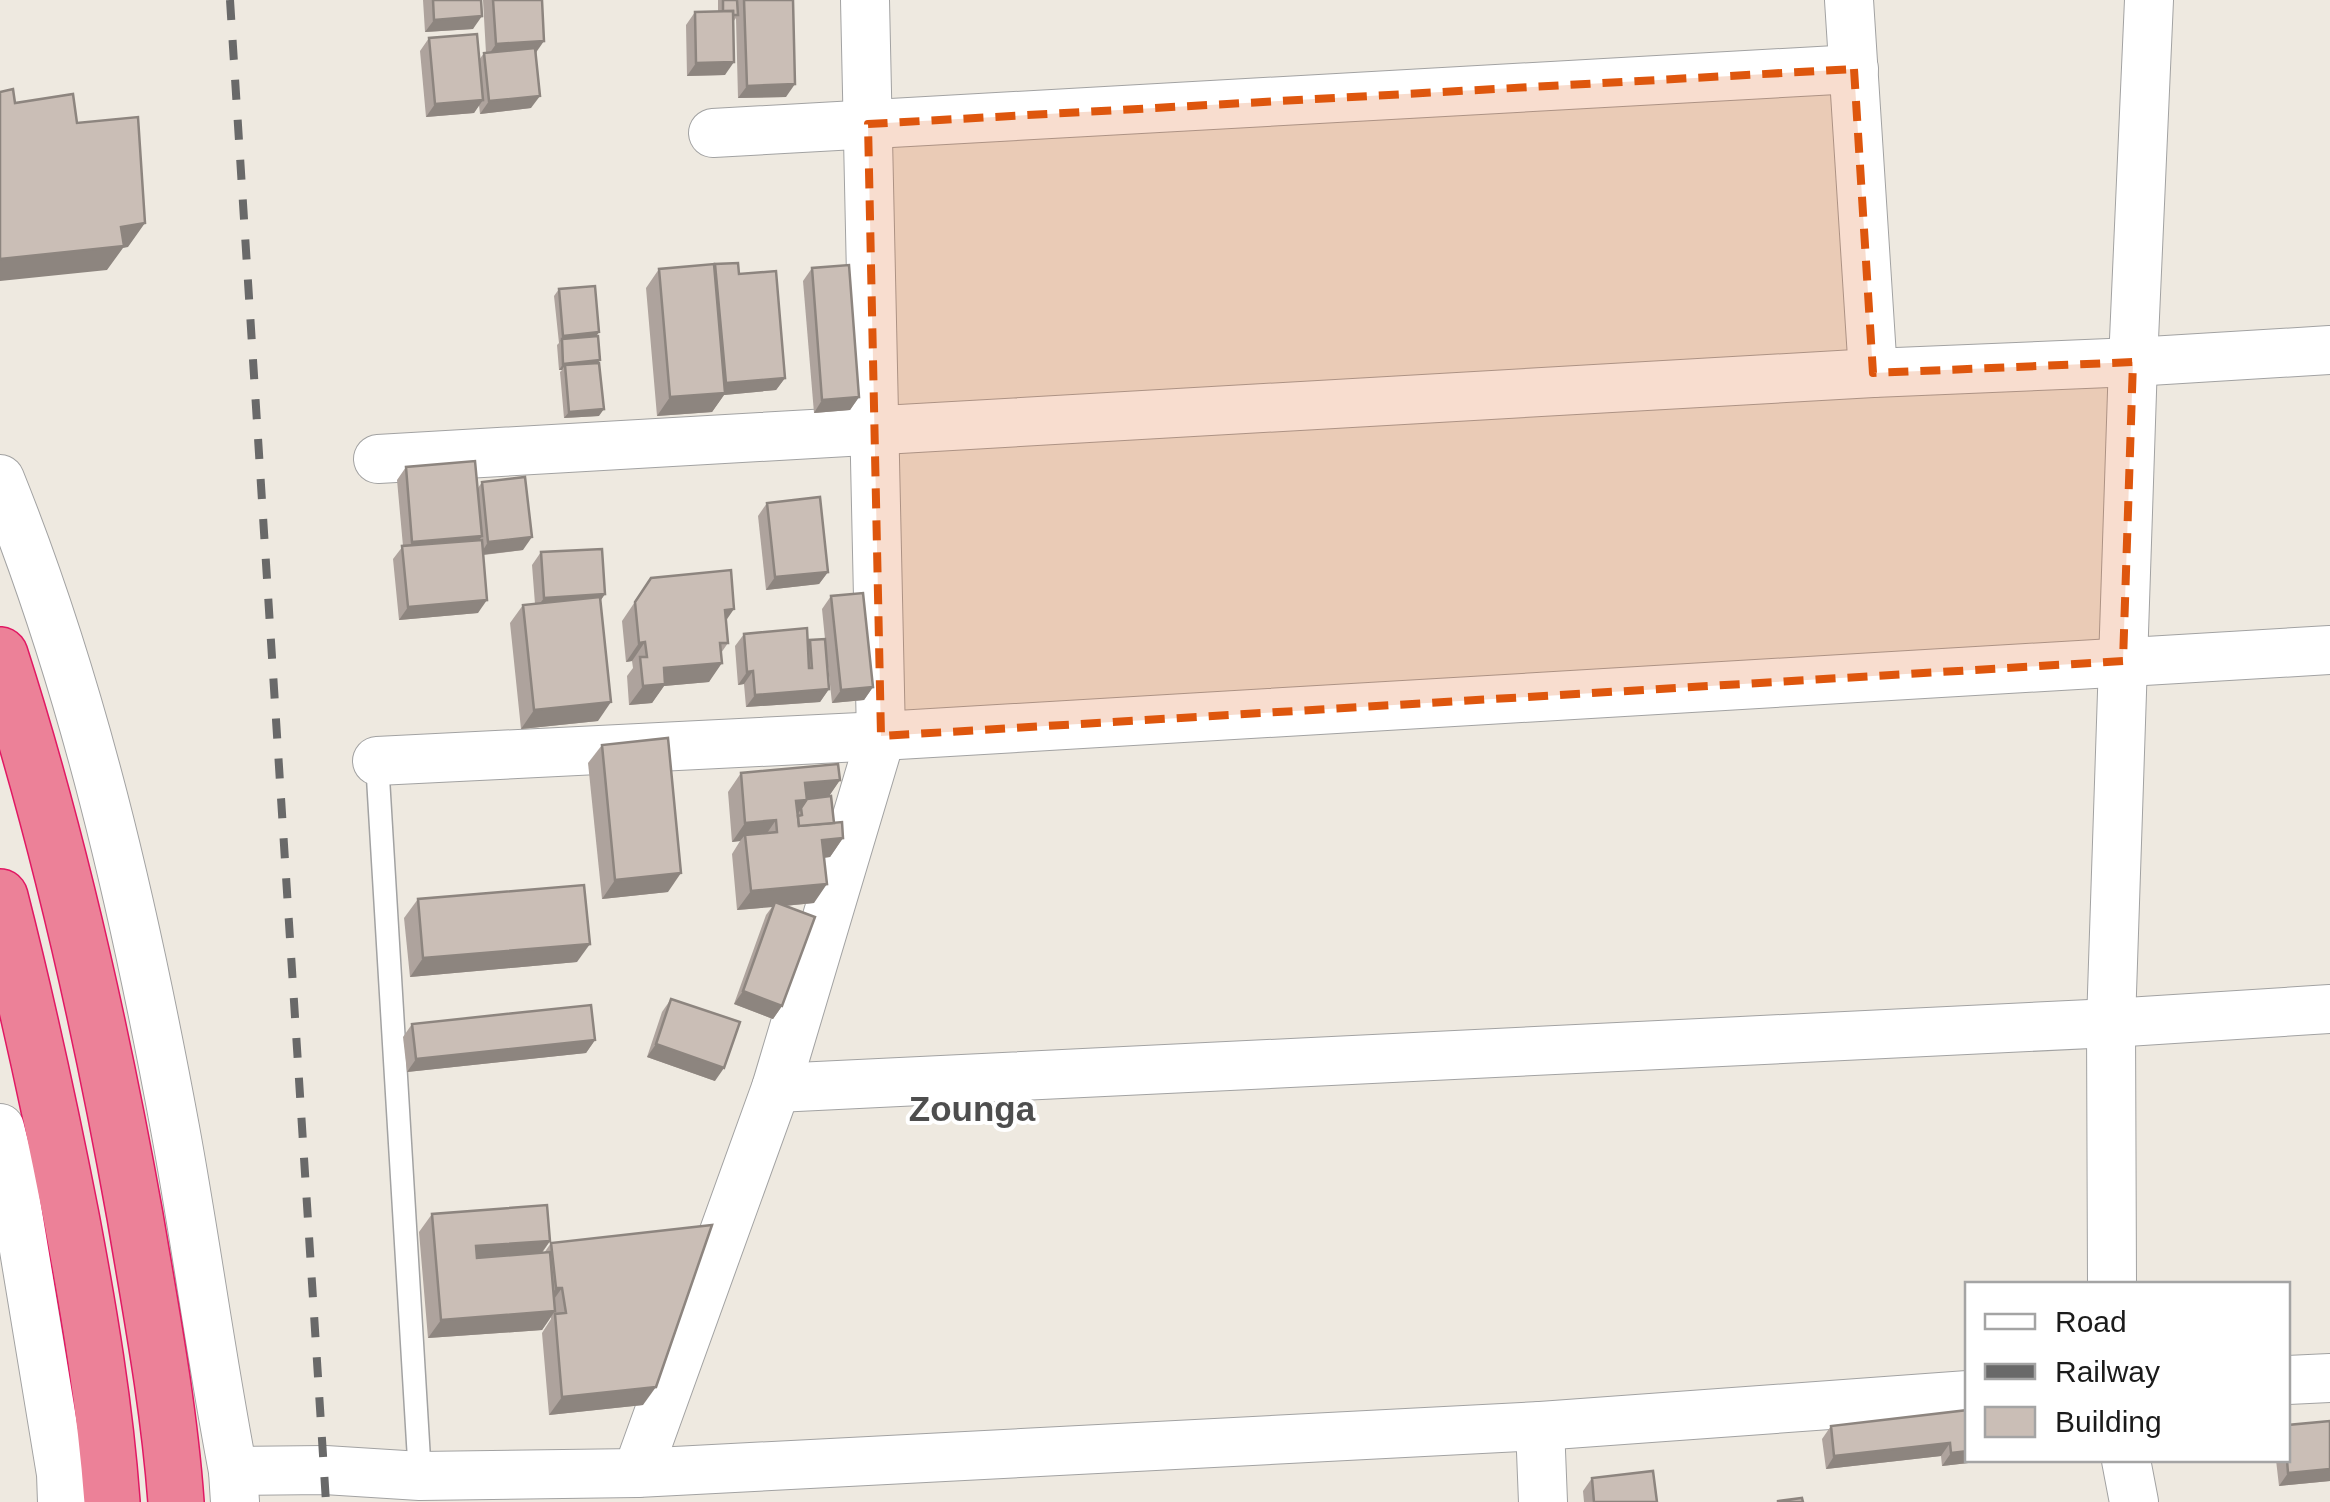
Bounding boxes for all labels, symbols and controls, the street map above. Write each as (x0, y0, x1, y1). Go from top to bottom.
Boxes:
district label: Zounga (909, 1089, 1036, 1128)
legend (1965, 1282, 2290, 1462)
text: Road (2055, 1305, 2127, 1338)
text: Railway (2055, 1355, 2160, 1388)
text: Building (2055, 1405, 2162, 1438)

